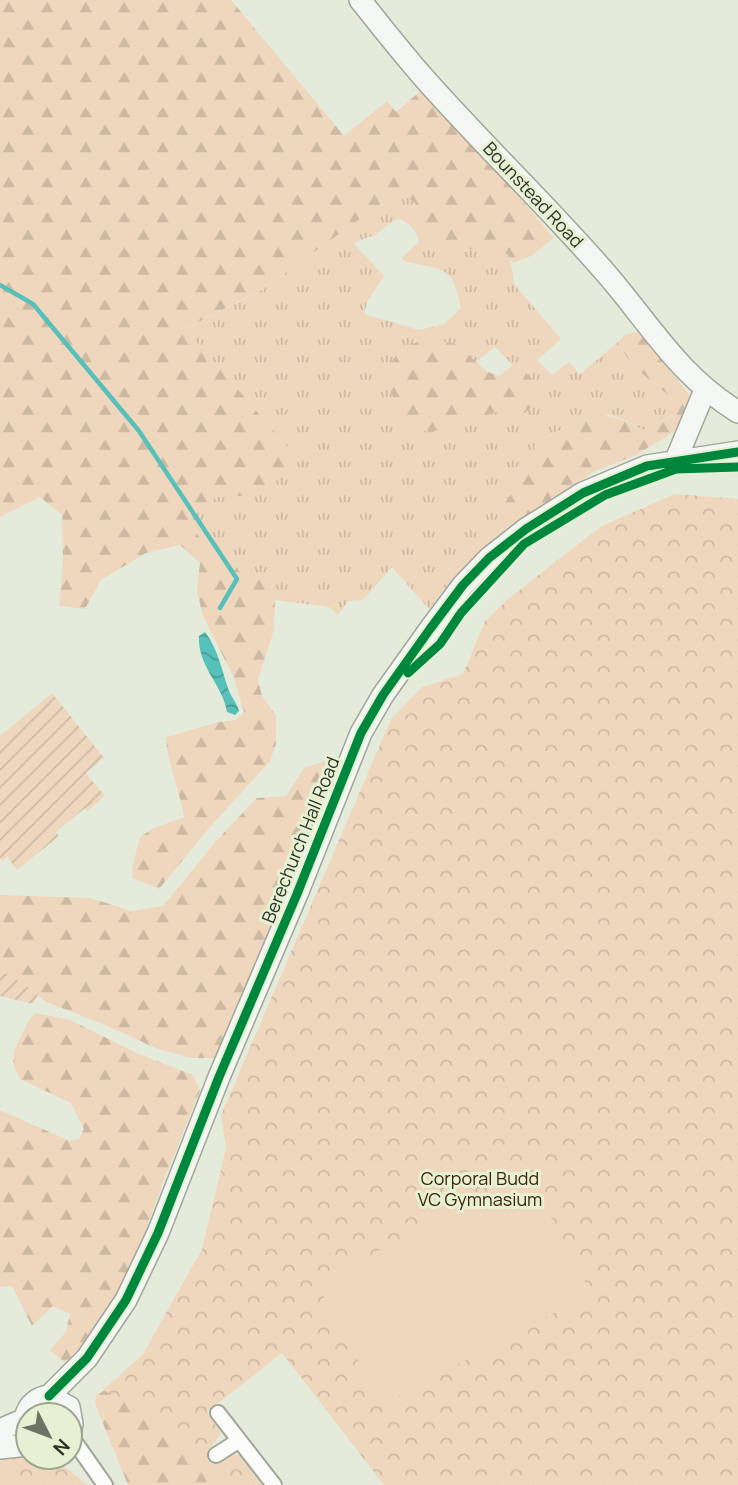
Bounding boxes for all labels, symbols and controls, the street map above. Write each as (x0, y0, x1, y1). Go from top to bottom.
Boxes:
street label: Bounstead Road (478, 136, 589, 252)
street label: Berechurch Hall Road (256, 753, 344, 926)
park label: Corporal Budd VC Gymnasium (418, 1166, 542, 1211)
north arrow (14, 1401, 84, 1471)
text: N (47, 1434, 76, 1461)

